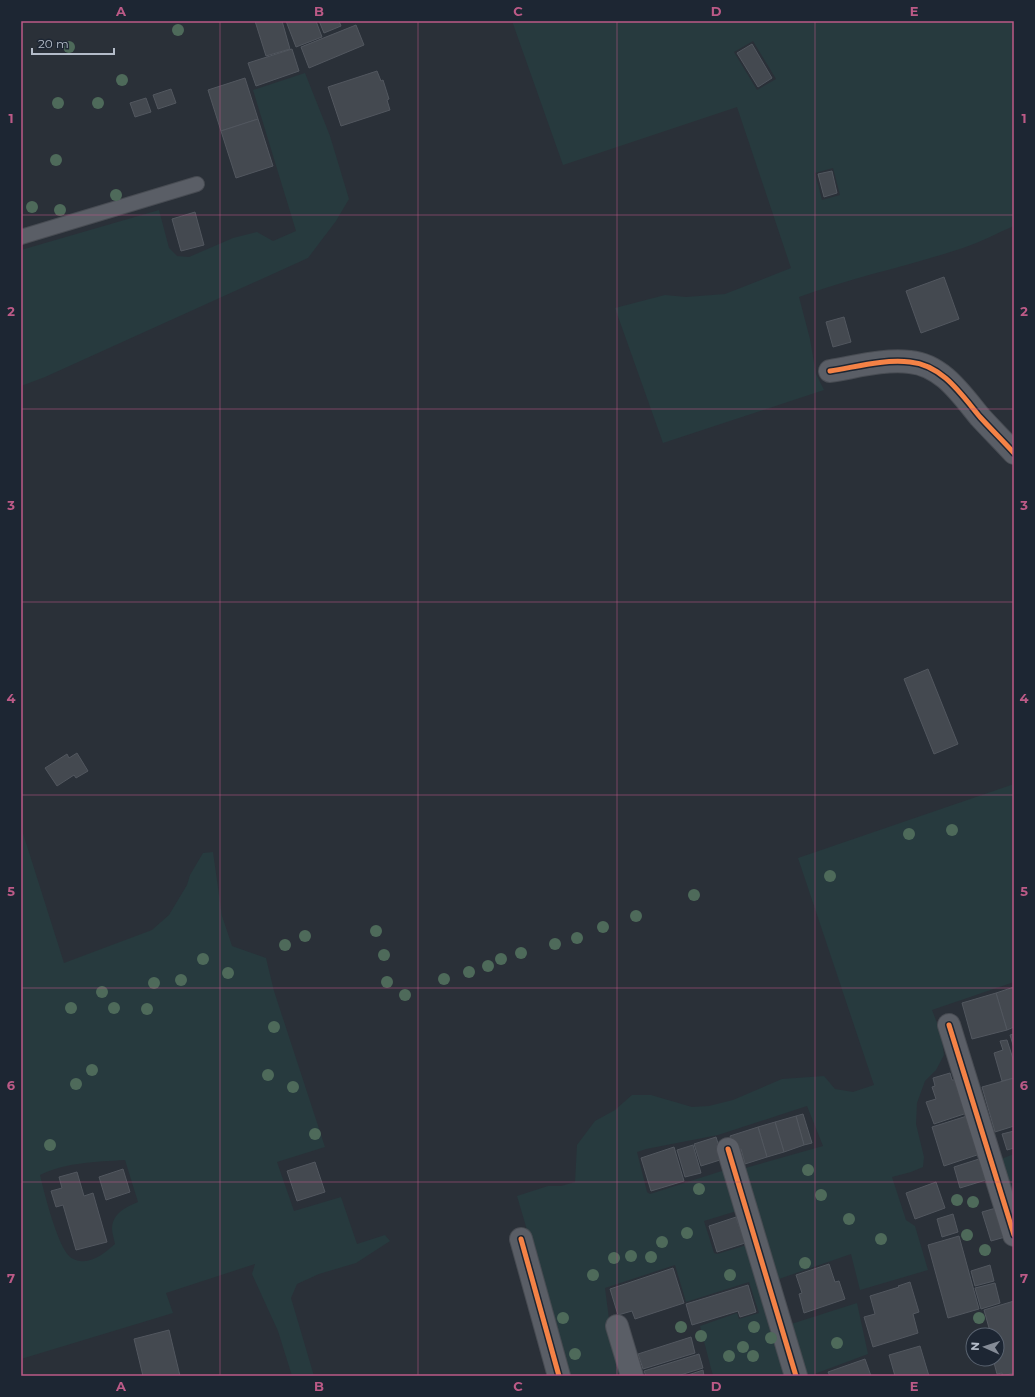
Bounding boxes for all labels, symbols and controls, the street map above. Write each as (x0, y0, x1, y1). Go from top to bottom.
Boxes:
text: A (115, 3, 127, 19)
text: B (314, 3, 324, 19)
text: C (513, 3, 523, 19)
text: D (711, 3, 722, 19)
text: E (910, 3, 919, 19)
scale bar (32, 30, 114, 56)
text: 20 m (38, 36, 69, 51)
text: 1 (8, 110, 14, 126)
text: 1 (1021, 110, 1027, 126)
text: 2 (7, 303, 15, 319)
text: 2 (1020, 303, 1028, 319)
text: 3 (6, 497, 15, 513)
text: 3 (1019, 497, 1028, 513)
text: 4 (7, 690, 16, 706)
text: 4 (1020, 690, 1029, 706)
text: 5 (7, 883, 15, 899)
text: 5 (1020, 883, 1028, 899)
text: 6 (7, 1077, 16, 1093)
text: 6 (1020, 1077, 1029, 1093)
text: 7 (7, 1270, 15, 1286)
text: 7 (1020, 1270, 1028, 1286)
north arrow (965, 1327, 1005, 1367)
text: N (968, 1342, 982, 1351)
text: A (115, 1378, 127, 1394)
text: B (314, 1378, 324, 1394)
text: C (513, 1378, 523, 1394)
text: D (711, 1378, 722, 1394)
text: E (910, 1378, 919, 1394)

